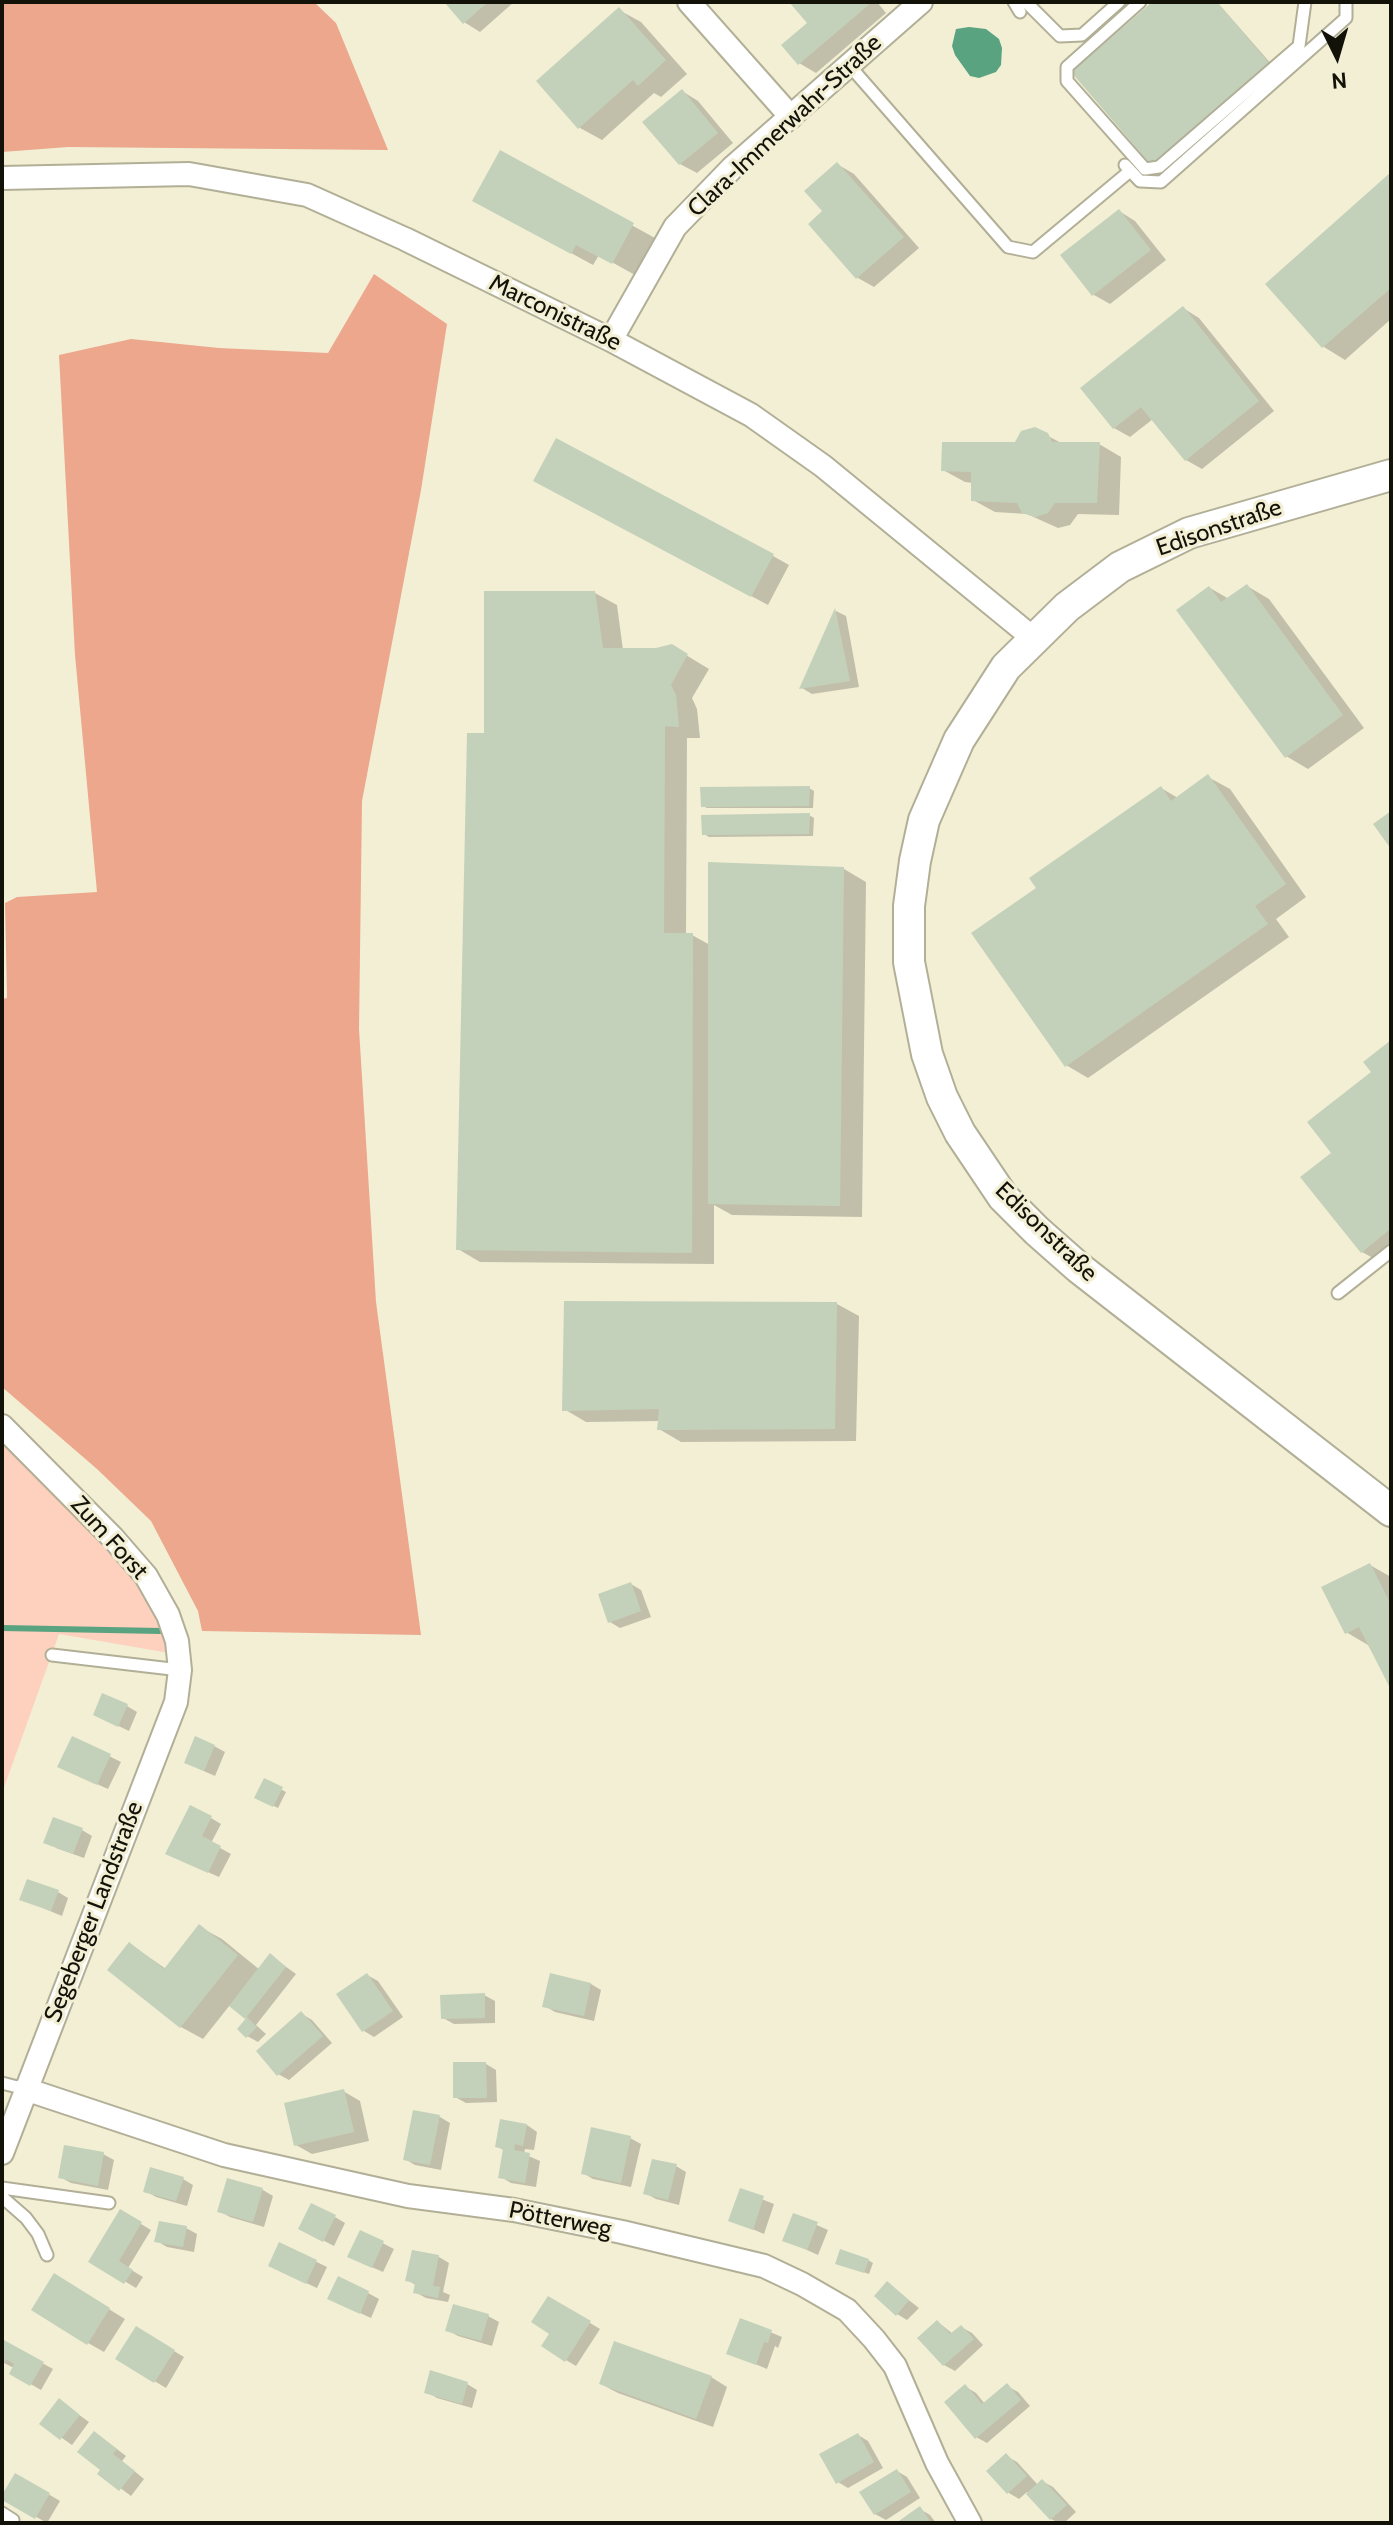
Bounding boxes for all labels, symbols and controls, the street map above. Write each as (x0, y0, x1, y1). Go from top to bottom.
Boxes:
north arrow (1297, 16, 1377, 96)
street label: Clara-Immerwahr-Straße (682, 29, 888, 223)
text: N (1330, 66, 1348, 95)
street label: Marconistraße (484, 269, 626, 357)
street label: Edisonstraße (1152, 493, 1286, 563)
street label: Edisonstraße (989, 1176, 1103, 1288)
street label: Zum Forst (64, 1491, 154, 1585)
street label: Segeberger Landstraße (39, 1798, 149, 2026)
street label: Pötterweg (506, 2196, 614, 2244)

